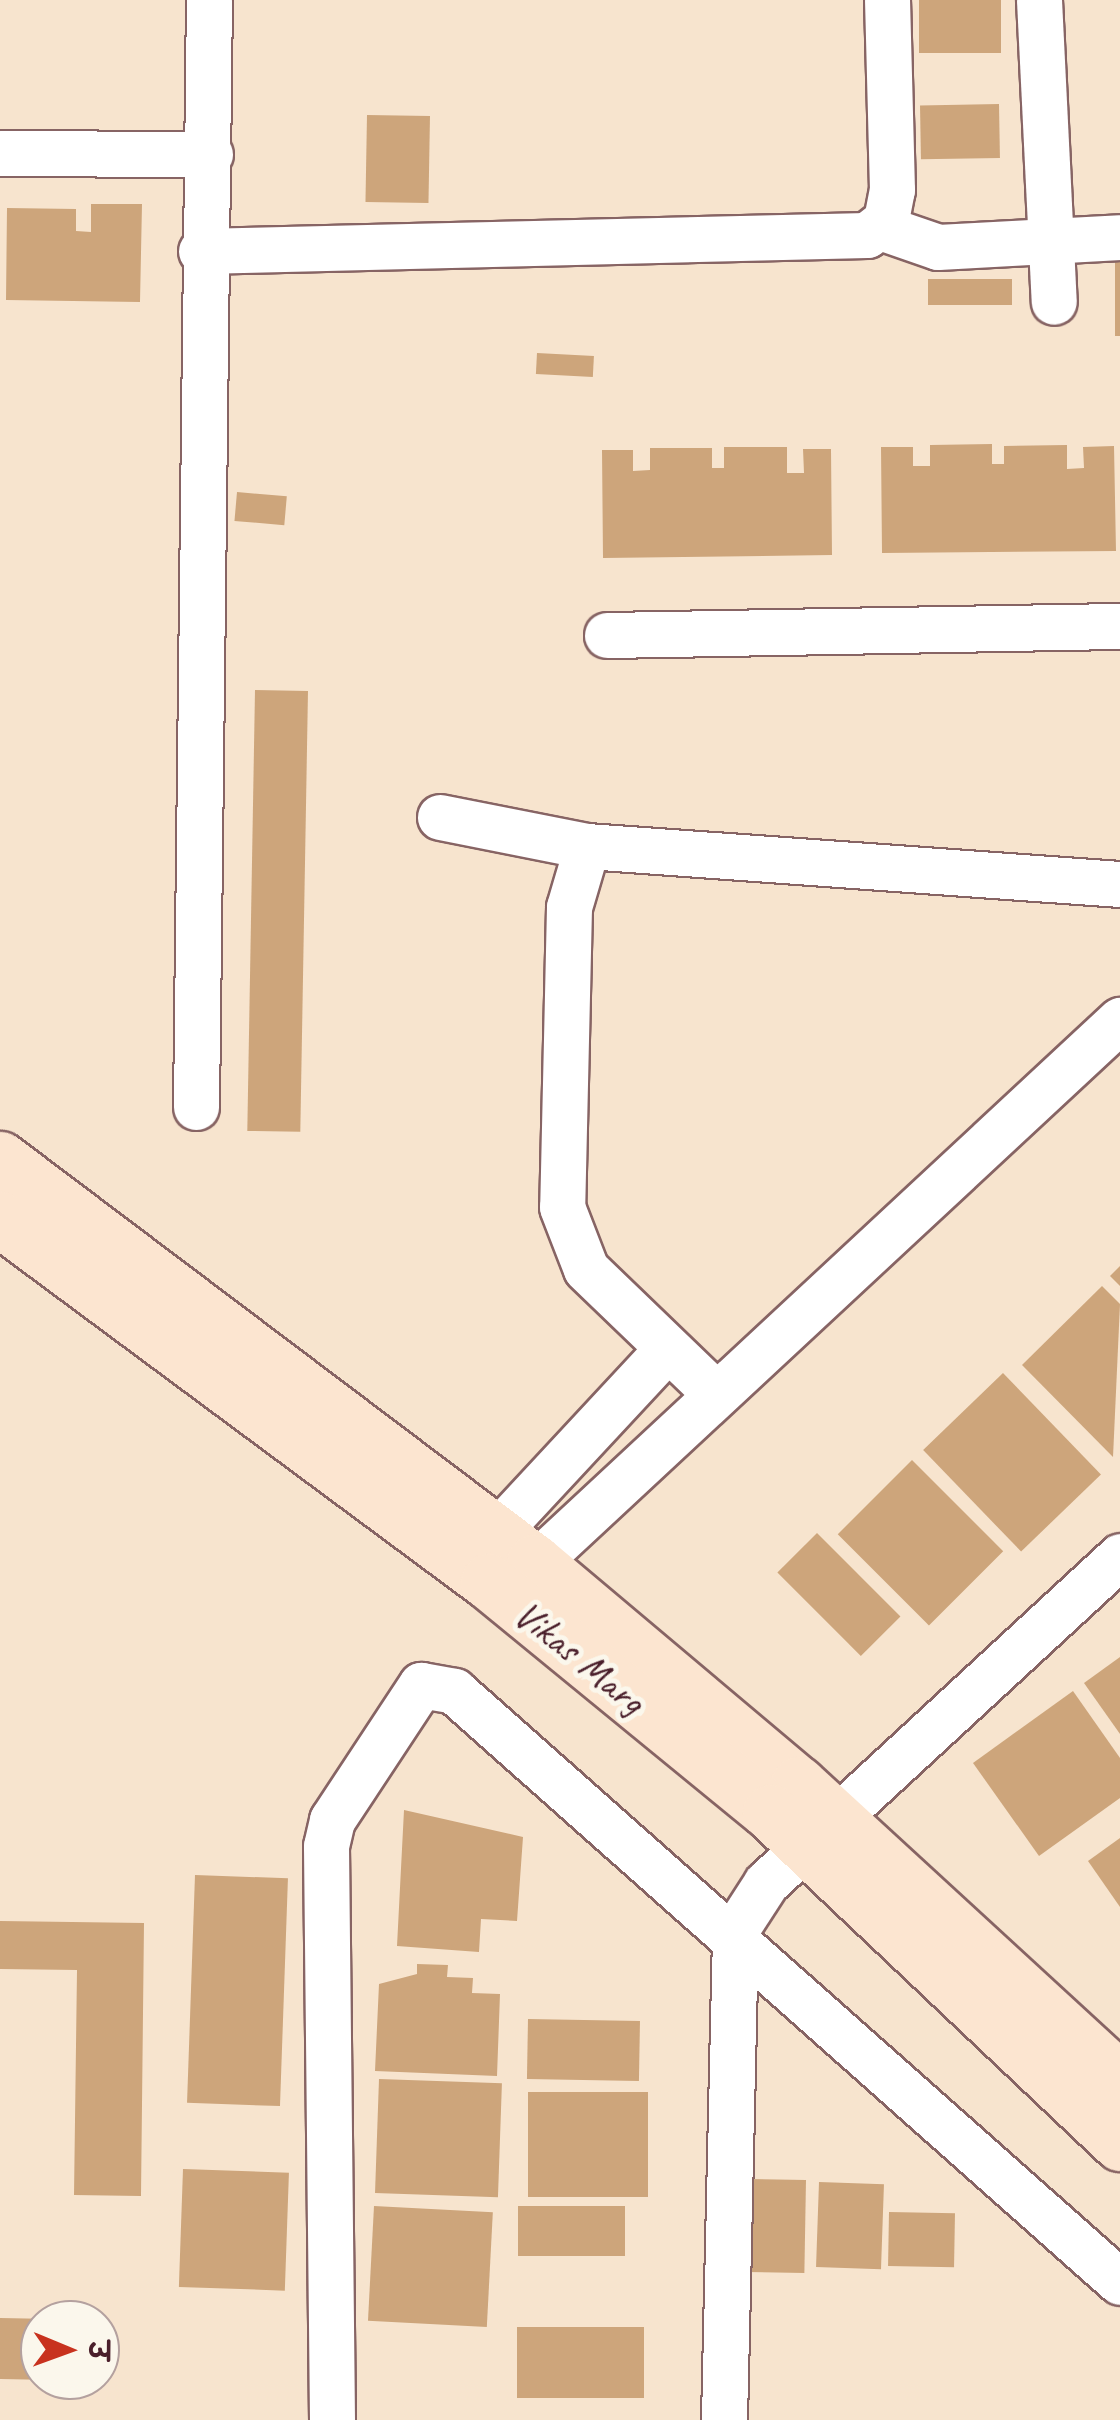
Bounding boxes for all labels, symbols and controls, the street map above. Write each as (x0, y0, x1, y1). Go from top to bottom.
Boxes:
street label: Vikas Marg (504, 1589, 656, 1725)
north arrow (20, 2300, 120, 2400)
text: उ (81, 2341, 116, 2360)

